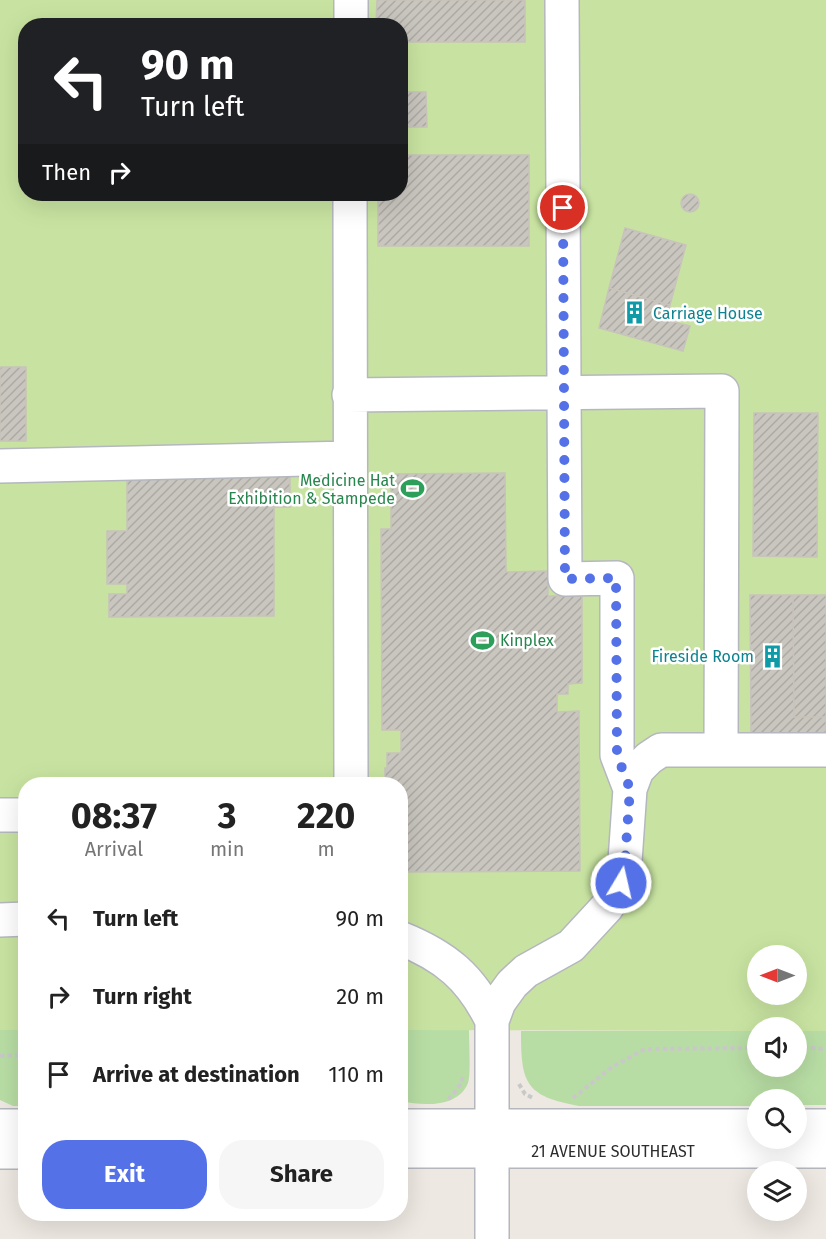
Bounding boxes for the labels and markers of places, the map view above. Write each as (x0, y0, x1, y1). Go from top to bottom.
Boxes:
pin (537, 182, 588, 233)
building icon: Carriage House (622, 300, 648, 326)
place label: Carriage House (653, 304, 763, 323)
place label: Medicine Hat Exhibition & Stampede (228, 471, 395, 508)
sports icon: Medicine Hat Exhibition & Stampede (400, 476, 426, 502)
sports icon: Kinplex (469, 627, 495, 653)
place label: Kinplex (500, 631, 554, 650)
building icon: Fireside Room (759, 643, 785, 669)
place label: Fireside Room (651, 647, 754, 666)

